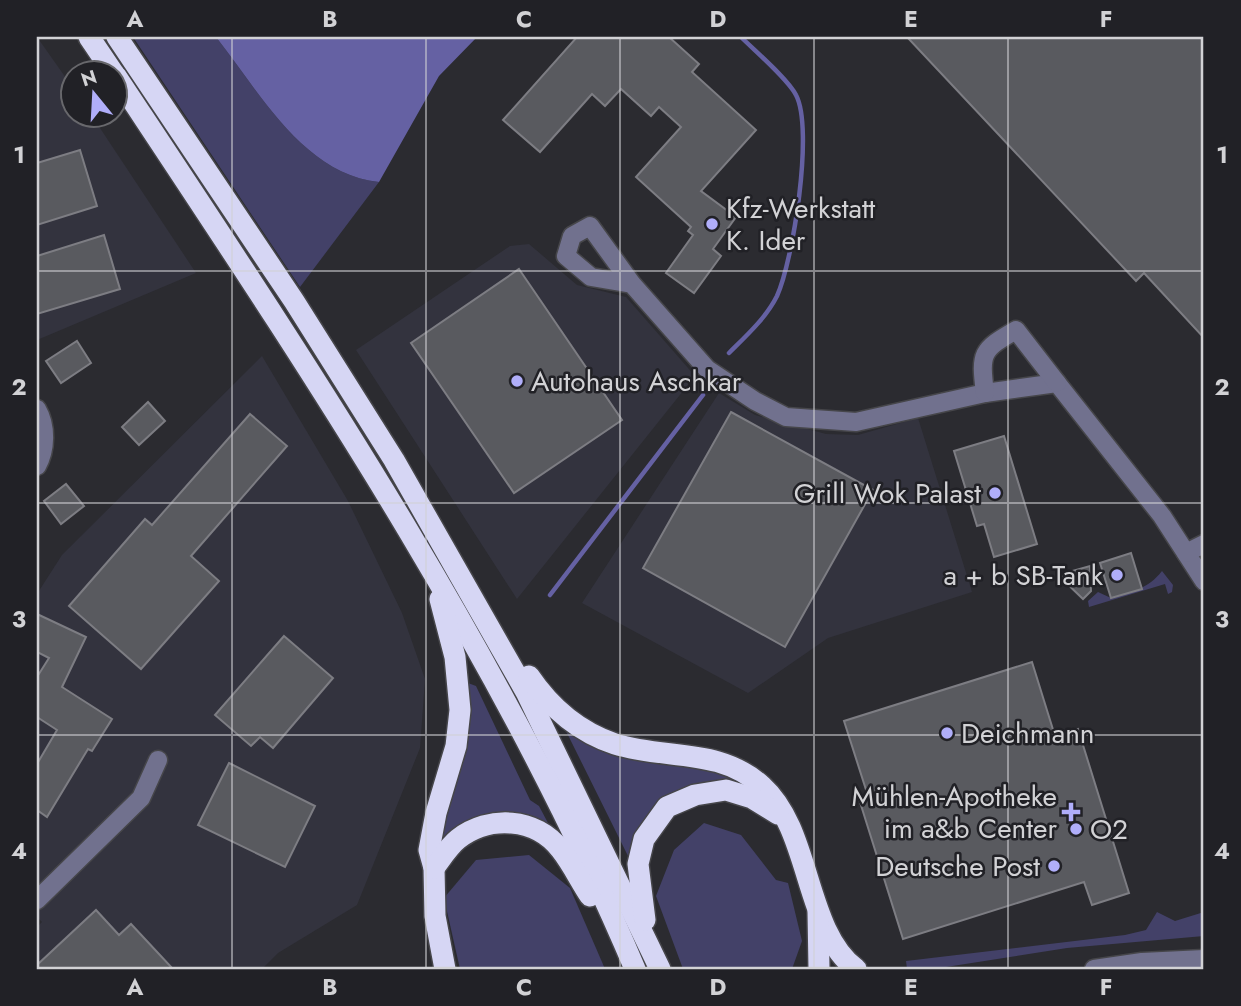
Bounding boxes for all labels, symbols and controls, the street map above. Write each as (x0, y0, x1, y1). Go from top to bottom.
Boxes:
text: A (126, 2, 144, 36)
text: B (322, 2, 338, 36)
text: C (516, 2, 532, 36)
text: D (710, 2, 727, 36)
text: E (904, 2, 918, 36)
text: F (1100, 2, 1112, 36)
north arrow (60, 60, 130, 130)
text: N (78, 63, 100, 93)
text: 1 (13, 138, 25, 172)
text: 1 (1216, 138, 1228, 172)
place label: Kfz-Werkstatt K. Ider (726, 188, 876, 261)
marker: Kfz-Werkstatt K. Ider (704, 216, 720, 232)
place label: Autohaus Aschkar (531, 361, 742, 402)
text: 2 (11, 370, 27, 404)
text: 2 (1214, 370, 1230, 404)
marker: Autohaus Aschkar (509, 373, 525, 389)
place label: Grill Wok Palast (794, 473, 981, 514)
marker: Grill Wok Palast (987, 485, 1003, 501)
place label: a + b SB-Tank (944, 555, 1104, 596)
marker: a + b SB-Tank (1109, 567, 1125, 583)
text: 3 (12, 602, 26, 636)
text: 3 (1215, 602, 1229, 636)
place label: Deichmann (961, 713, 1095, 754)
marker: Deichmann (939, 725, 955, 741)
place label: Mühlen-Apotheke im a&b Center (852, 776, 1057, 849)
marker: Mühlen-Apotheke im a&b Center (1063, 804, 1079, 820)
place label: O2 (1090, 809, 1128, 850)
marker: O2 (1068, 821, 1084, 837)
text: 4 (11, 834, 27, 868)
text: 4 (1214, 834, 1230, 868)
place label: Deutsche Post (875, 846, 1040, 887)
marker: Deutsche Post (1046, 858, 1062, 874)
text: A (126, 970, 144, 1004)
text: B (322, 970, 338, 1004)
text: C (516, 970, 532, 1004)
text: D (710, 970, 727, 1004)
text: E (904, 970, 918, 1004)
text: F (1100, 970, 1112, 1004)

